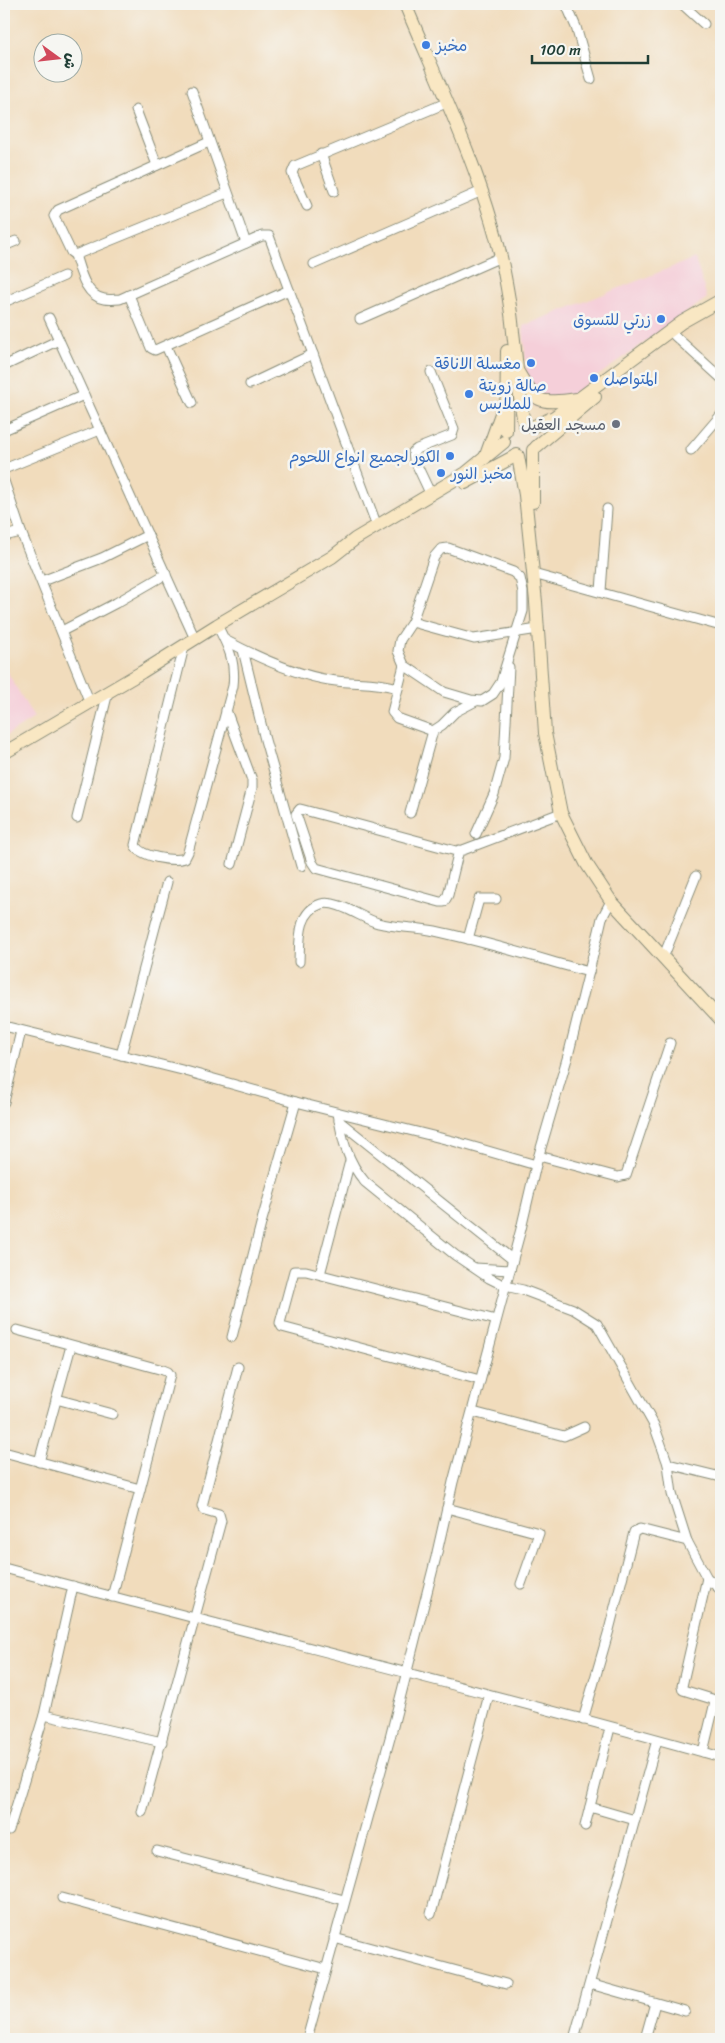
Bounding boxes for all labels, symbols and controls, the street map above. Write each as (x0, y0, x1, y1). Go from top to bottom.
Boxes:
place label: مخبز (434, 31, 467, 60)
north arrow (32, 32, 82, 82)
scale bar (532, 32, 649, 64)
text: 100 m (540, 37, 581, 63)
marker: مخبز (420, 39, 432, 51)
text: ش (56, 51, 84, 72)
place label: زرتي للتسوق (573, 305, 651, 334)
marker: زرتي للتسوق (655, 313, 667, 325)
place label: مغسلة الاناقة (435, 349, 521, 378)
marker: مغسلة الاناقة (525, 357, 537, 369)
place label: المتواصل (604, 364, 658, 393)
place label: صالة زويتة للملابس (479, 371, 547, 418)
marker: المتواصل (588, 372, 600, 384)
marker: صالة زويتة للملابس (463, 388, 475, 400)
place label: مسجد العقيل (521, 410, 606, 439)
marker: مسجد العقيل (610, 418, 622, 430)
place label: الكور لجميع انواع اللحوم (289, 442, 440, 471)
marker: الكور لجميع انواع اللحوم (444, 450, 456, 462)
place label: مخبز النور (449, 459, 513, 488)
marker: مخبز النور (435, 467, 447, 479)

